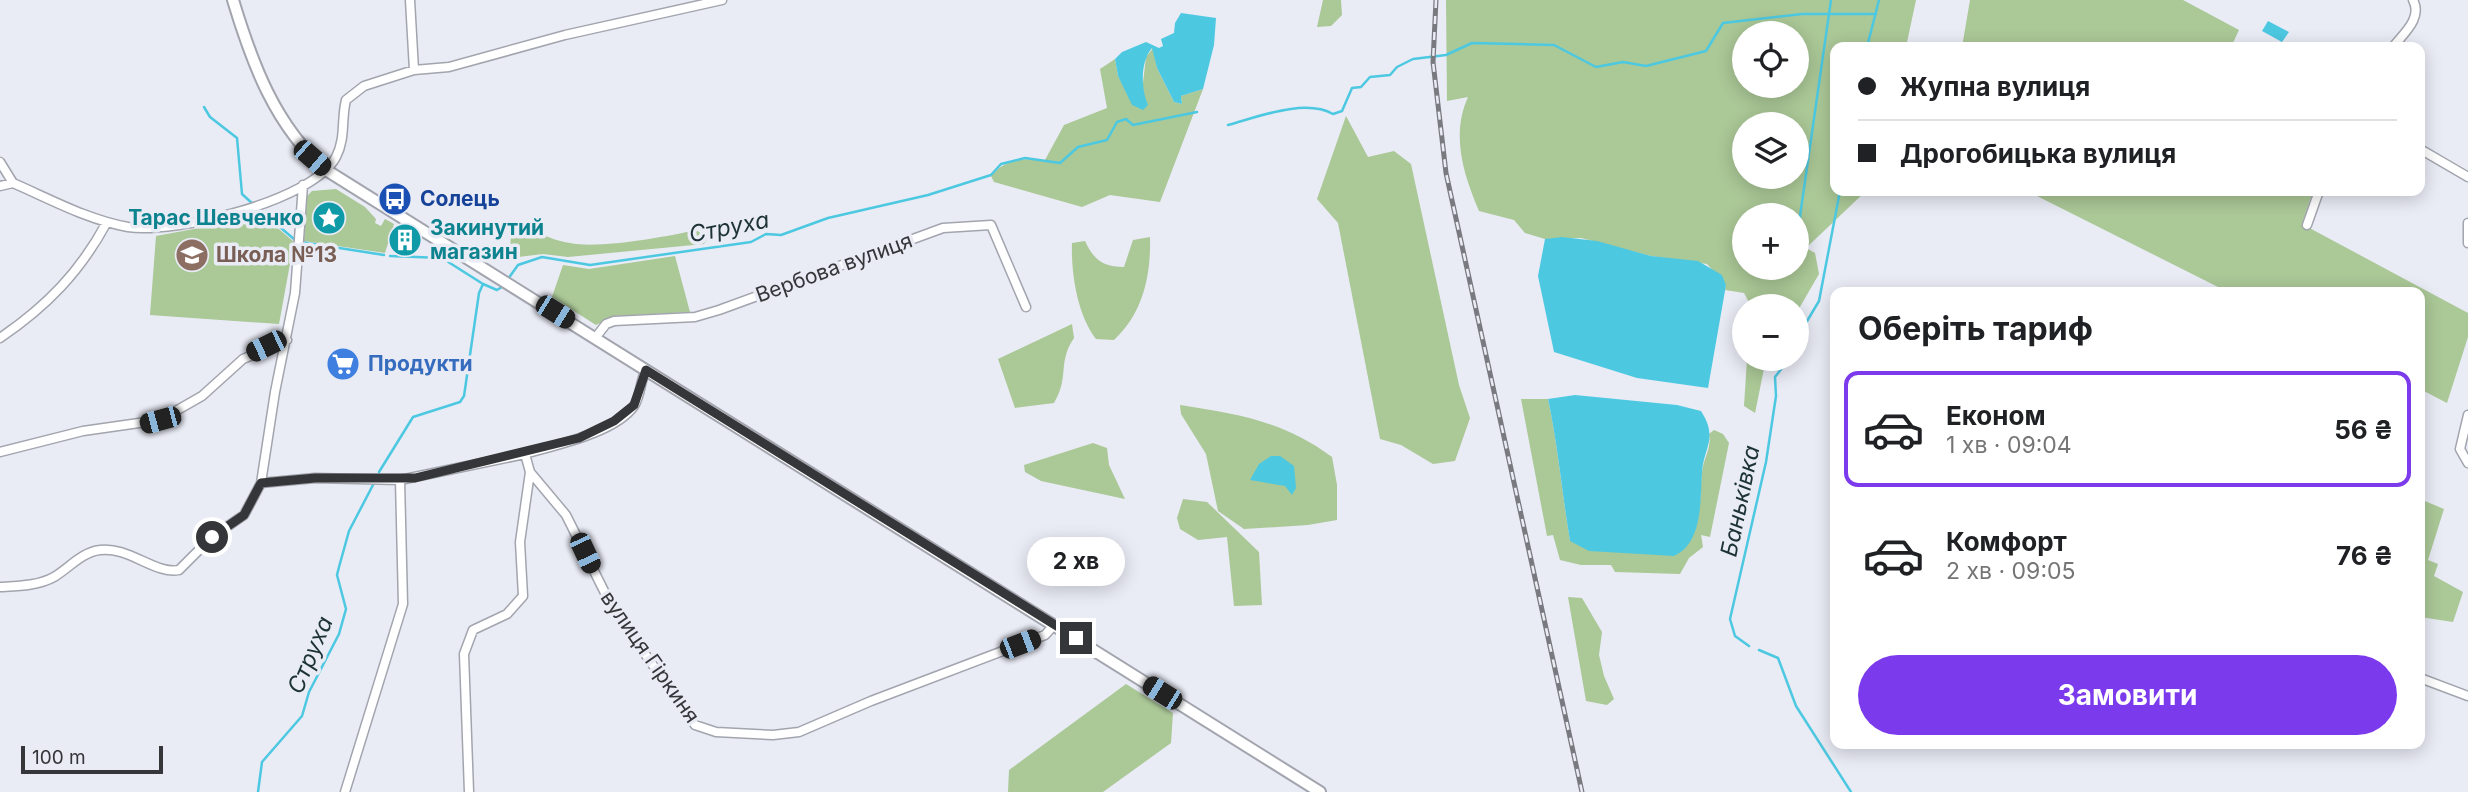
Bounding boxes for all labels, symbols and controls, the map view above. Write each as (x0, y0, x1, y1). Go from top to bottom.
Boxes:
map controls (1732, 21, 1809, 371)
button: locate (1732, 21, 1809, 98)
text: Жупна вулиця (1900, 71, 2090, 102)
button: layers (1732, 112, 1809, 189)
car (290, 136, 335, 180)
text: Дрогобицька вулиця (1900, 138, 2176, 169)
bus stop icon: Солець (376, 180, 414, 218)
place label: Солець (420, 186, 500, 211)
place icon: Тарас Шевченко (310, 199, 348, 237)
button: + (1732, 203, 1809, 280)
place label: Тарас Шевченко (128, 205, 304, 230)
water label: Струха (687, 206, 771, 248)
place label: Закинутий магазин (430, 215, 544, 264)
building icon: Закинутий магазин (386, 221, 424, 259)
street label: Вербова вулиця (752, 228, 916, 307)
school or university icon: Школа №13 (173, 236, 211, 274)
place label: Школа №13 (216, 242, 337, 267)
car (532, 292, 579, 332)
button: − (1732, 294, 1809, 371)
text: Оберіть тариф (1858, 309, 2093, 348)
car (243, 327, 290, 365)
supermarket icon: Продукти (324, 345, 362, 383)
place label: Продукти (368, 351, 473, 376)
icon: car (1862, 398, 1925, 461)
text: Економ (1946, 400, 2046, 431)
car (137, 404, 184, 436)
text: 56 ₴ (2334, 414, 2393, 445)
text: 1 хв · 09:04 (1946, 431, 2072, 459)
water label: Баньківка (1715, 443, 1765, 559)
route start (196, 521, 228, 553)
icon: car (1862, 524, 1925, 587)
text: Комфорт (1946, 526, 2067, 557)
car (567, 530, 604, 576)
callout: 2 хв (1027, 536, 1125, 586)
text: 76 ₴ (2336, 540, 2393, 571)
text: 2 хв (1053, 547, 1099, 575)
text: 2 хв · 09:05 (1946, 557, 2076, 585)
street label: вулиця Гіркиня (596, 586, 705, 727)
water label: Струха (281, 612, 339, 698)
route end (1060, 622, 1092, 654)
car (997, 627, 1044, 661)
button: Замовити (1858, 655, 2397, 735)
car (1139, 673, 1186, 713)
scale bar (21, 743, 163, 775)
text: 100 m (32, 746, 86, 769)

